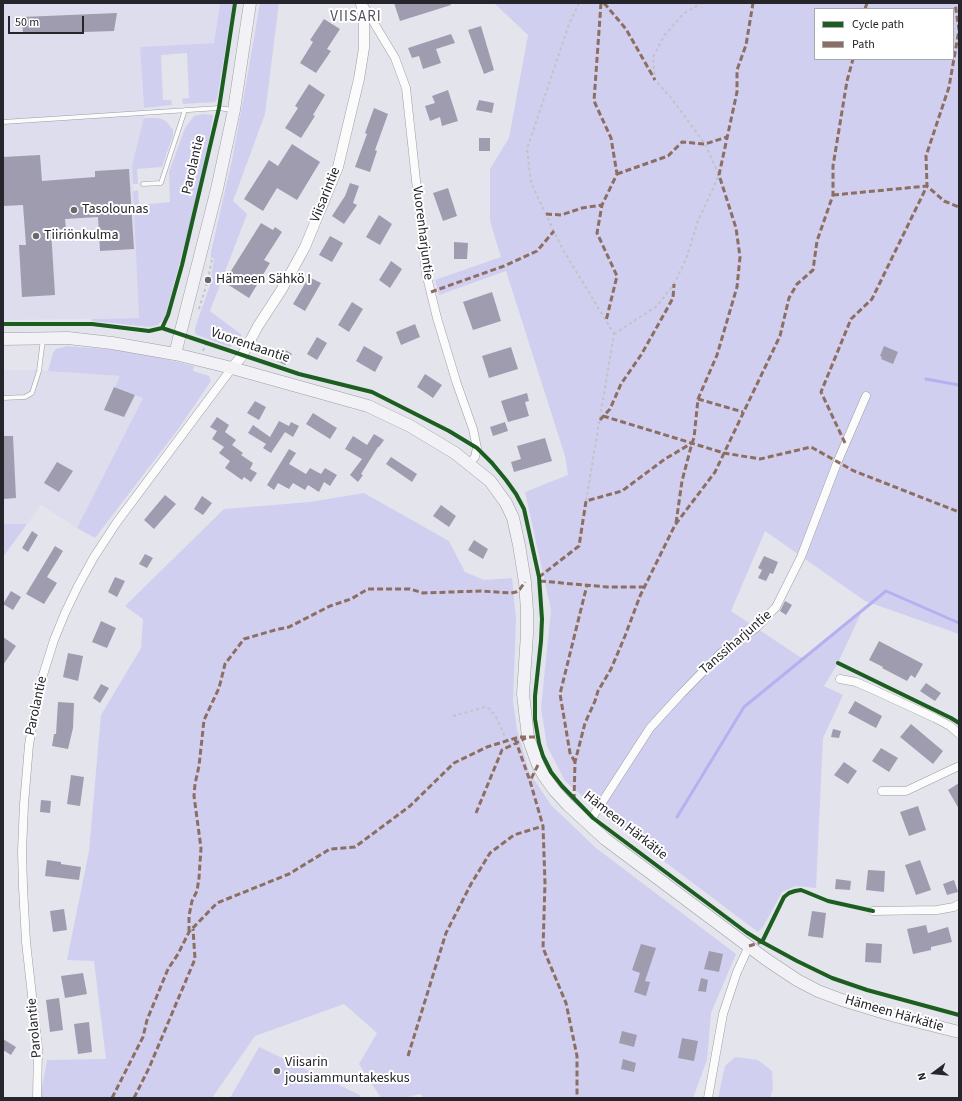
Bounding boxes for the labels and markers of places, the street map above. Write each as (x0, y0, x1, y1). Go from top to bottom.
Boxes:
place label: Tasolounas (82, 202, 148, 218)
marker: Tasolounas (69, 205, 79, 215)
place label: Tiiriönkulma (44, 228, 119, 244)
marker: Tiiriönkulma (31, 231, 41, 241)
place label: Hämeen Sähkö I (216, 272, 311, 288)
marker: Hämeen Sähkö I (203, 275, 213, 285)
place label: Viisarin jousiammuntakeskus (285, 1055, 410, 1088)
marker: Viisarin jousiammuntakeskus (272, 1066, 282, 1076)

